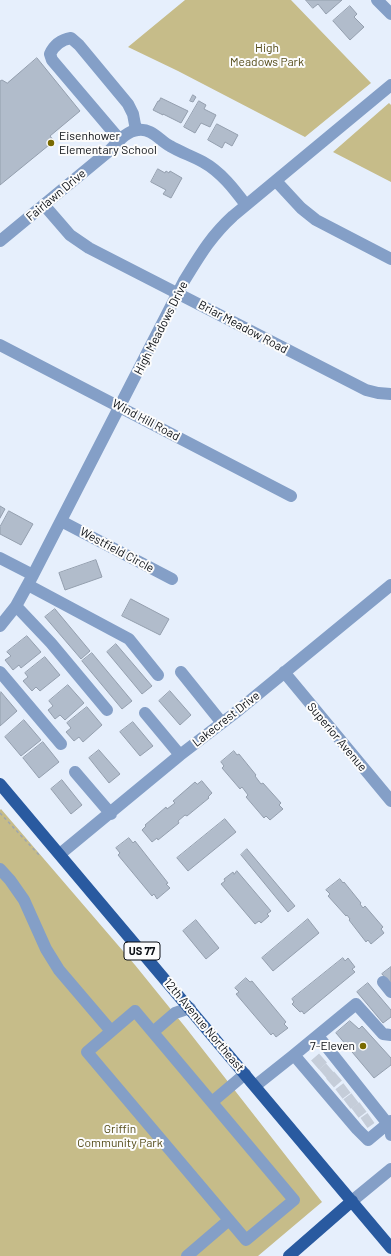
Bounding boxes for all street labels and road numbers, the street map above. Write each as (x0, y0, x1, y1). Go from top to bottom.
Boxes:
street label: Fairlawn Drive (23, 166, 89, 224)
street label: High Meadows Drive (131, 279, 191, 377)
street label: Briar Meadow Road (196, 297, 290, 357)
street label: Wind Hill Road (110, 396, 182, 444)
street label: Westfield Circle (77, 524, 157, 576)
street label: Lakecrest Drive (190, 688, 262, 750)
street label: Superior Avenue (304, 700, 370, 774)
road number: US 77 (124, 942, 160, 960)
street label: 12th Avenue Northeast (161, 976, 247, 1074)

